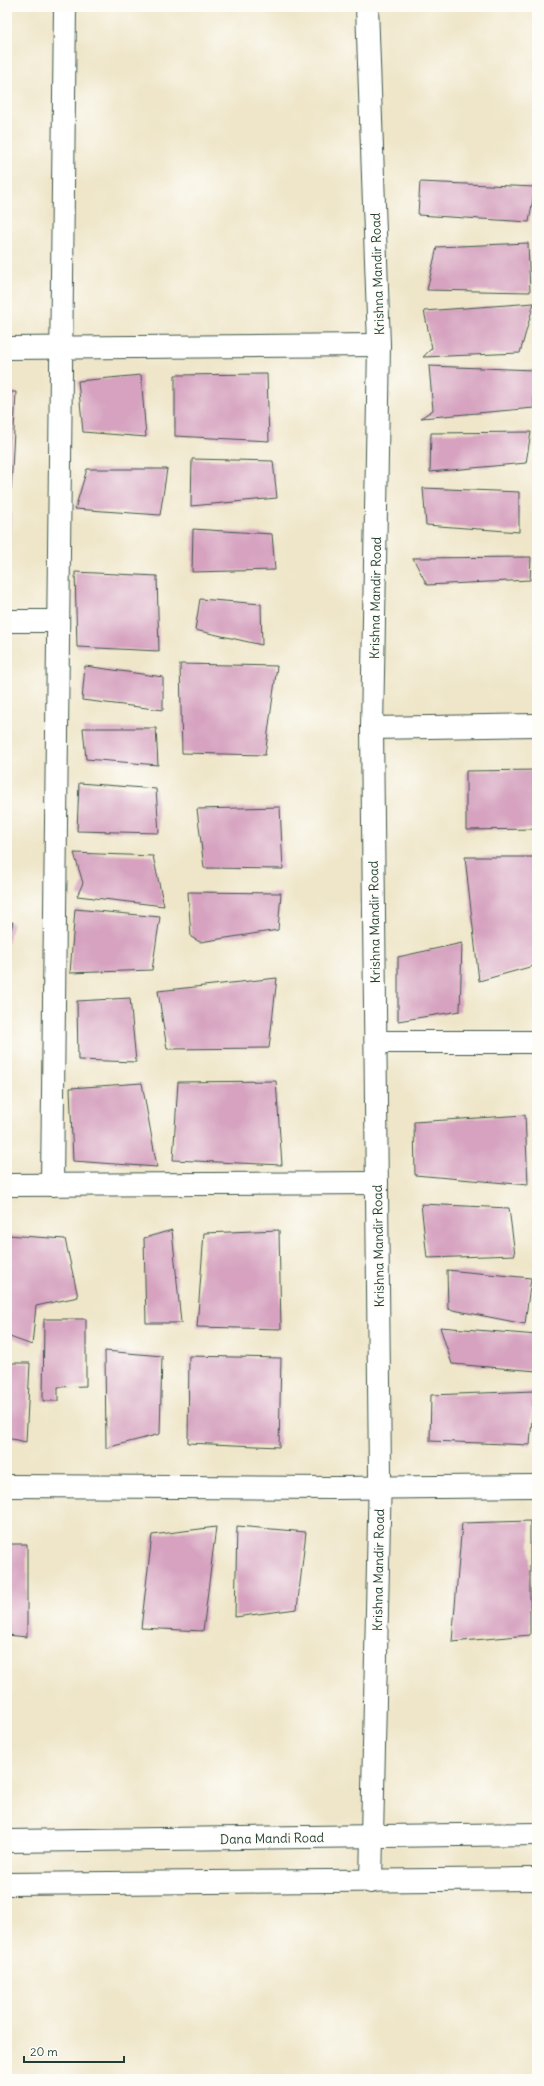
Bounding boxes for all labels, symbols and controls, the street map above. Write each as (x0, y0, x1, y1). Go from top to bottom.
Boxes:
street label: Krishna Mandir Road (367, 212, 388, 336)
street label: Krishna Mandir Road (366, 536, 385, 659)
street label: Krishna Mandir Road (365, 860, 384, 983)
street label: Krishna Mandir Road (369, 1184, 388, 1307)
street label: Krishna Mandir Road (369, 1508, 388, 1631)
street label: Dana Mandi Road (220, 1829, 325, 1848)
scale bar (24, 2038, 124, 2064)
text: 20 m (30, 2044, 58, 2059)

